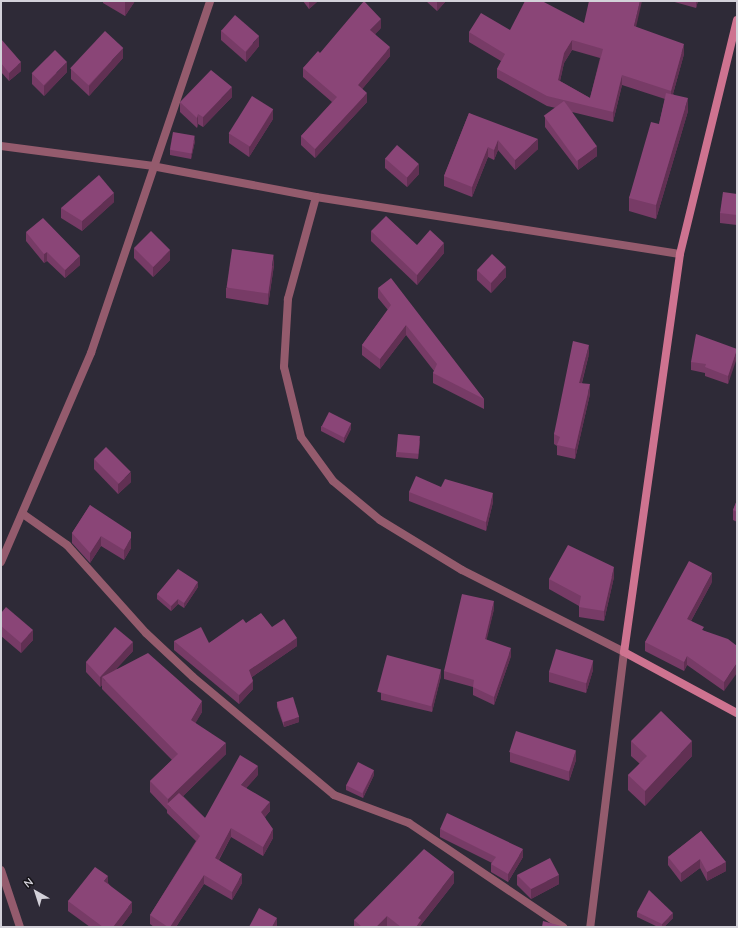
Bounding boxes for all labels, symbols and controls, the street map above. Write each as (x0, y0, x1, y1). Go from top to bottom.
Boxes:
north arrow (16, 872, 56, 912)
text: N (21, 875, 36, 891)

